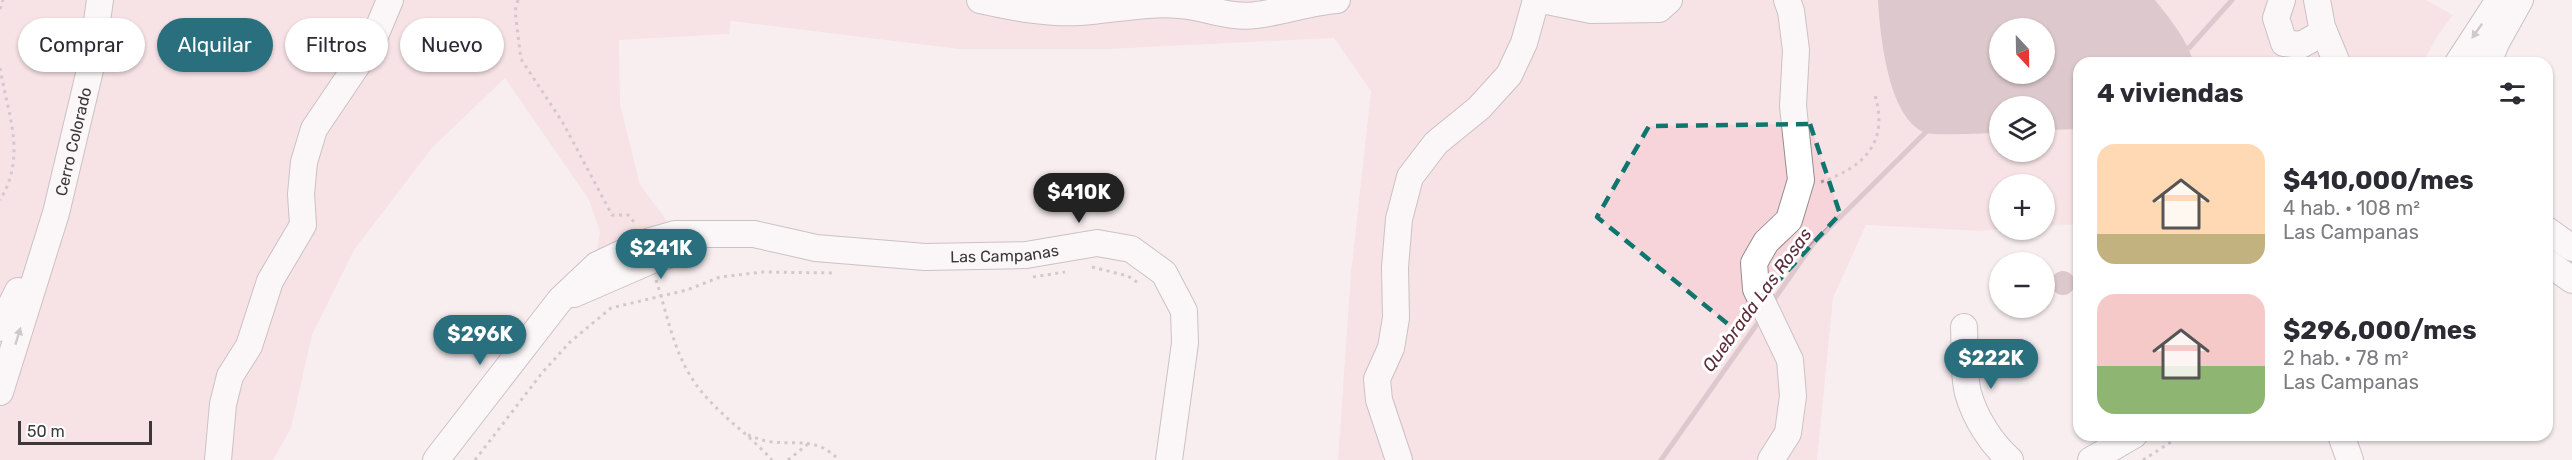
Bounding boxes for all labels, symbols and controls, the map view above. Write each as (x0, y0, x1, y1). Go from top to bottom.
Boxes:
chip: Comprar (18, 18, 145, 72)
chip: Alquilar (157, 18, 273, 72)
chip: Filtros (285, 18, 388, 72)
chip: Nuevo (400, 18, 504, 72)
north arrow (1989, 18, 2055, 84)
map controls (1989, 18, 2055, 318)
one-way arrow (2471, 22, 2483, 38)
icon: filters (2496, 77, 2529, 110)
text: 4 viviendas (2097, 78, 2244, 109)
street label: Cerro Colorado (51, 85, 95, 198)
button: layers (1989, 96, 2055, 162)
text: $410,000/mes (2283, 165, 2474, 196)
icon: home (2145, 168, 2217, 240)
pin: $410K (1037, 173, 1121, 224)
button: + (1989, 174, 2055, 240)
text: $410K (1047, 180, 1111, 204)
text: 4 hab. · 108 m² (2283, 196, 2420, 220)
text: Las Campanas (2283, 220, 2419, 244)
water label: Quebrada Las Rosas (1698, 224, 1816, 376)
pin: $241K (619, 229, 703, 280)
text: $241K (630, 236, 692, 260)
street label: Las Campanas (950, 240, 1060, 266)
button: − (1989, 252, 2055, 318)
pin: $296K (438, 315, 522, 366)
text: $296,000/mes (2283, 315, 2477, 346)
icon: home (2145, 318, 2217, 390)
text: $296K (447, 322, 513, 346)
one-way arrow (13, 327, 23, 345)
pin: $222K (1949, 339, 2033, 390)
text: $222K (1958, 346, 2024, 370)
text: 2 hab. · 78 m² (2283, 346, 2409, 370)
text: Las Campanas (2283, 370, 2419, 394)
scale bar (18, 418, 152, 446)
text: 50 m (27, 422, 65, 441)

